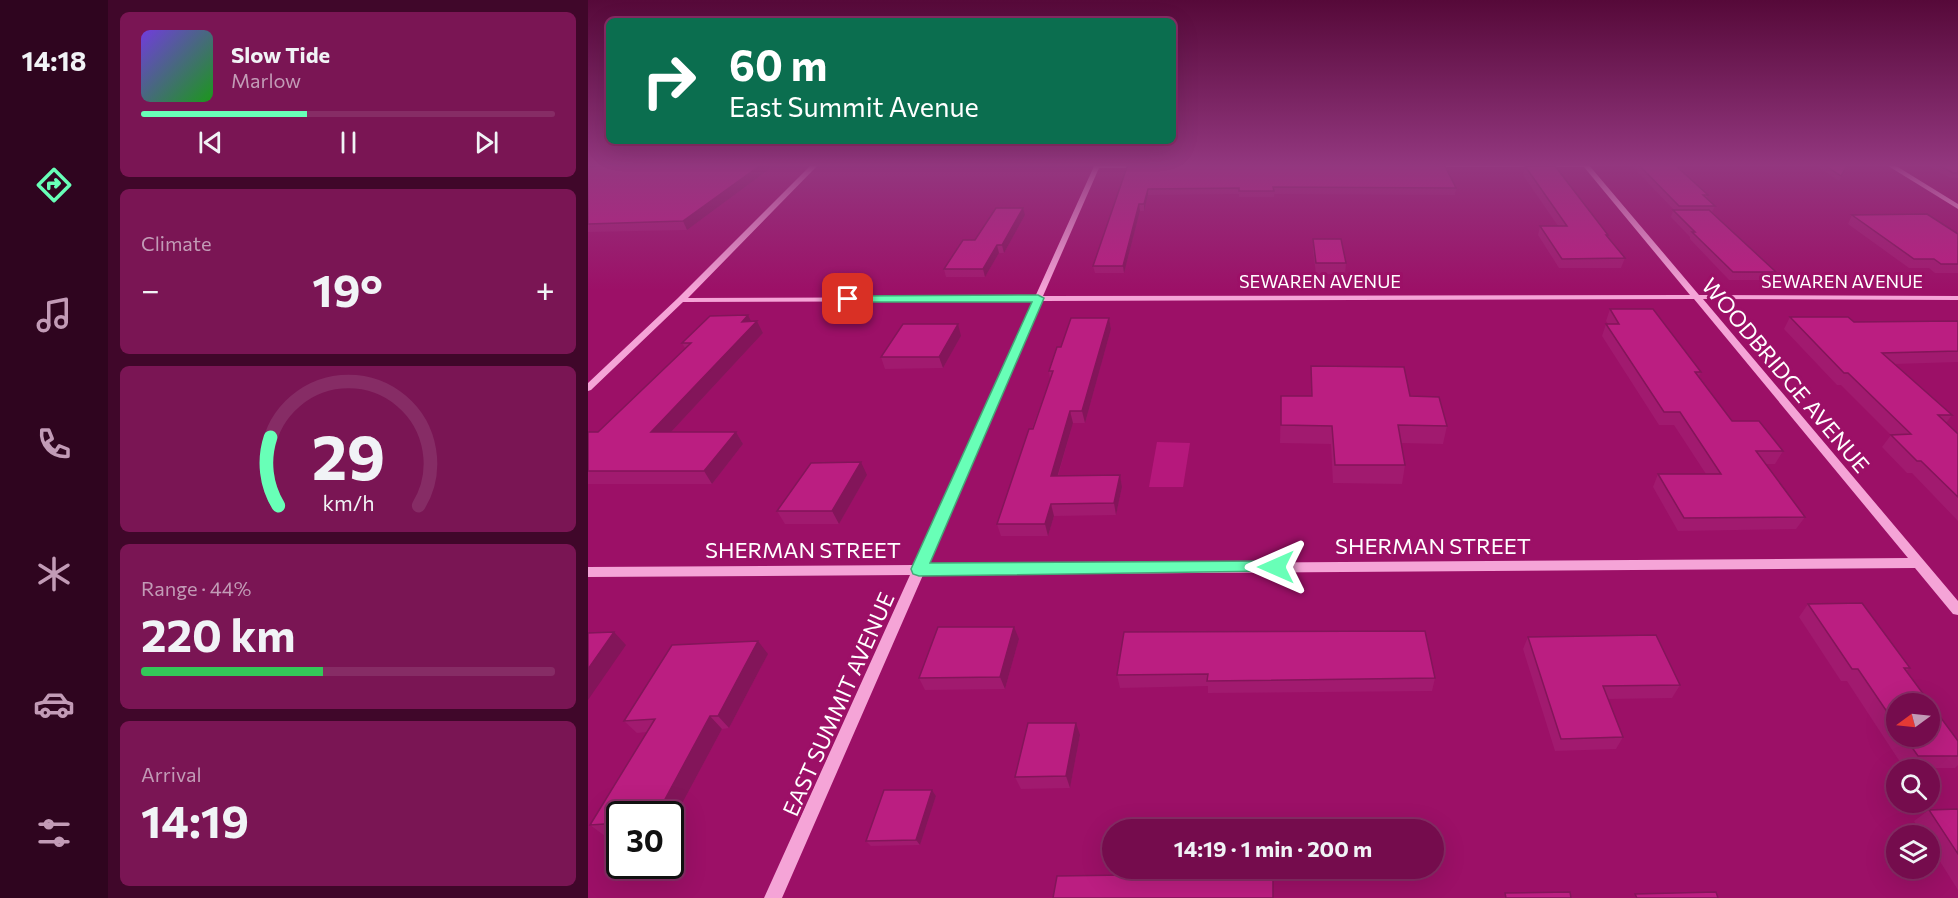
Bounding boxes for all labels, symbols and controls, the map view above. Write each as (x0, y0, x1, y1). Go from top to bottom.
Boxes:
text: 60 m (729, 38, 828, 90)
text: Slow Tide (231, 41, 330, 68)
icon: right (630, 42, 708, 120)
text: 14:18 (22, 44, 86, 77)
text: Marlow (231, 68, 301, 92)
text: East Summit Avenue (729, 90, 979, 123)
icon: previous (194, 126, 227, 159)
icon: pause (332, 126, 365, 159)
icon: next (470, 126, 503, 159)
icon: directions (33, 164, 75, 206)
text: Climate (141, 231, 211, 255)
text: 19° (312, 261, 383, 316)
text: − (141, 268, 160, 309)
text: + (536, 268, 555, 309)
street label: SEWAREN AVENUE (1239, 270, 1401, 292)
street label: SEWAREN AVENUE (1761, 270, 1923, 292)
street label: WOODBRIDGE AVENUE (1697, 272, 1875, 478)
pin (822, 273, 873, 324)
icon: arrive (831, 282, 864, 315)
icon: music (33, 294, 75, 336)
text: 29 (311, 417, 385, 493)
icon: phone (33, 423, 75, 465)
text: km/h (322, 489, 374, 515)
street label: SHERMAN STREET (1335, 532, 1531, 559)
position arrow (1244, 535, 1308, 599)
street label: SHERMAN STREET (705, 536, 901, 563)
icon: climate (33, 553, 75, 595)
text: Range · 44% (141, 576, 251, 600)
street label: EAST SUMMIT AVENUE (776, 588, 900, 820)
text: 220 km (141, 606, 296, 661)
icon: car (33, 683, 75, 725)
north arrow (1886, 693, 1940, 747)
map controls (1886, 693, 1940, 879)
button: search (1886, 759, 1940, 813)
text: Arrival (141, 762, 202, 786)
text: 14:19 (141, 792, 249, 847)
speed limit sign: 30 (606, 801, 684, 879)
icon: filters (33, 812, 75, 854)
button: layers (1886, 825, 1940, 879)
text: 14:19 · 1 min · 200 m (1174, 835, 1372, 862)

